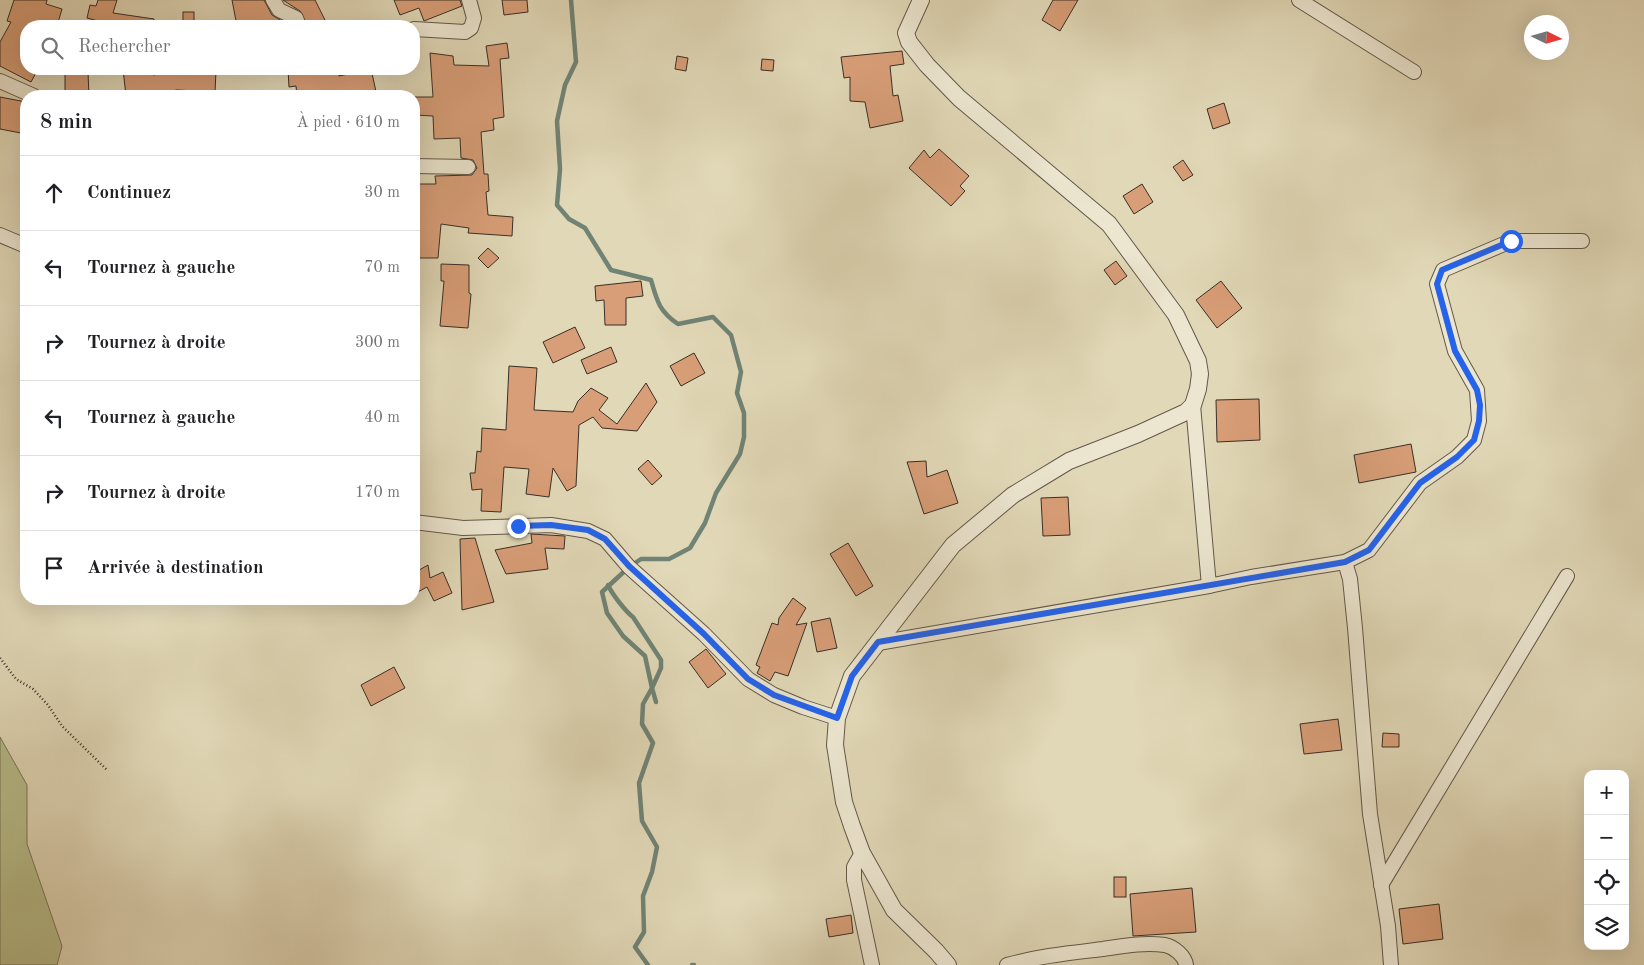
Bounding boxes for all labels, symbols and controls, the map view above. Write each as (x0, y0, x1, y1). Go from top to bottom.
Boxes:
north arrow (1524, 15, 1569, 60)
search box (20, 20, 420, 75)
icon: search (38, 34, 66, 62)
text: Rechercher (78, 38, 171, 57)
text: 8 min (40, 112, 93, 133)
text: À pied · 610 m (297, 115, 400, 131)
icon: ahead (40, 179, 68, 207)
text: Continuez (87, 184, 171, 203)
text: 30 m (364, 185, 400, 201)
route start (1500, 230, 1523, 253)
icon: left (40, 254, 68, 282)
text: Tournez à gauche (87, 259, 235, 278)
text: 70 m (364, 260, 400, 276)
icon: right (40, 329, 68, 357)
text: Tournez à droite (87, 334, 226, 353)
text: 300 m (355, 335, 400, 351)
icon: left (40, 404, 68, 432)
text: Tournez à gauche (87, 409, 235, 428)
text: 40 m (364, 410, 400, 426)
icon: right (40, 479, 68, 507)
text: Tournez à droite (87, 484, 226, 503)
text: 170 m (355, 485, 400, 501)
route end (507, 515, 530, 538)
icon: arrive (40, 554, 68, 582)
text: Arrivée à destination (87, 559, 263, 578)
map controls (1584, 770, 1629, 950)
button: + (1584, 770, 1629, 815)
button: − (1584, 815, 1629, 860)
button: locate (1584, 860, 1629, 905)
button: layers (1584, 905, 1629, 950)

